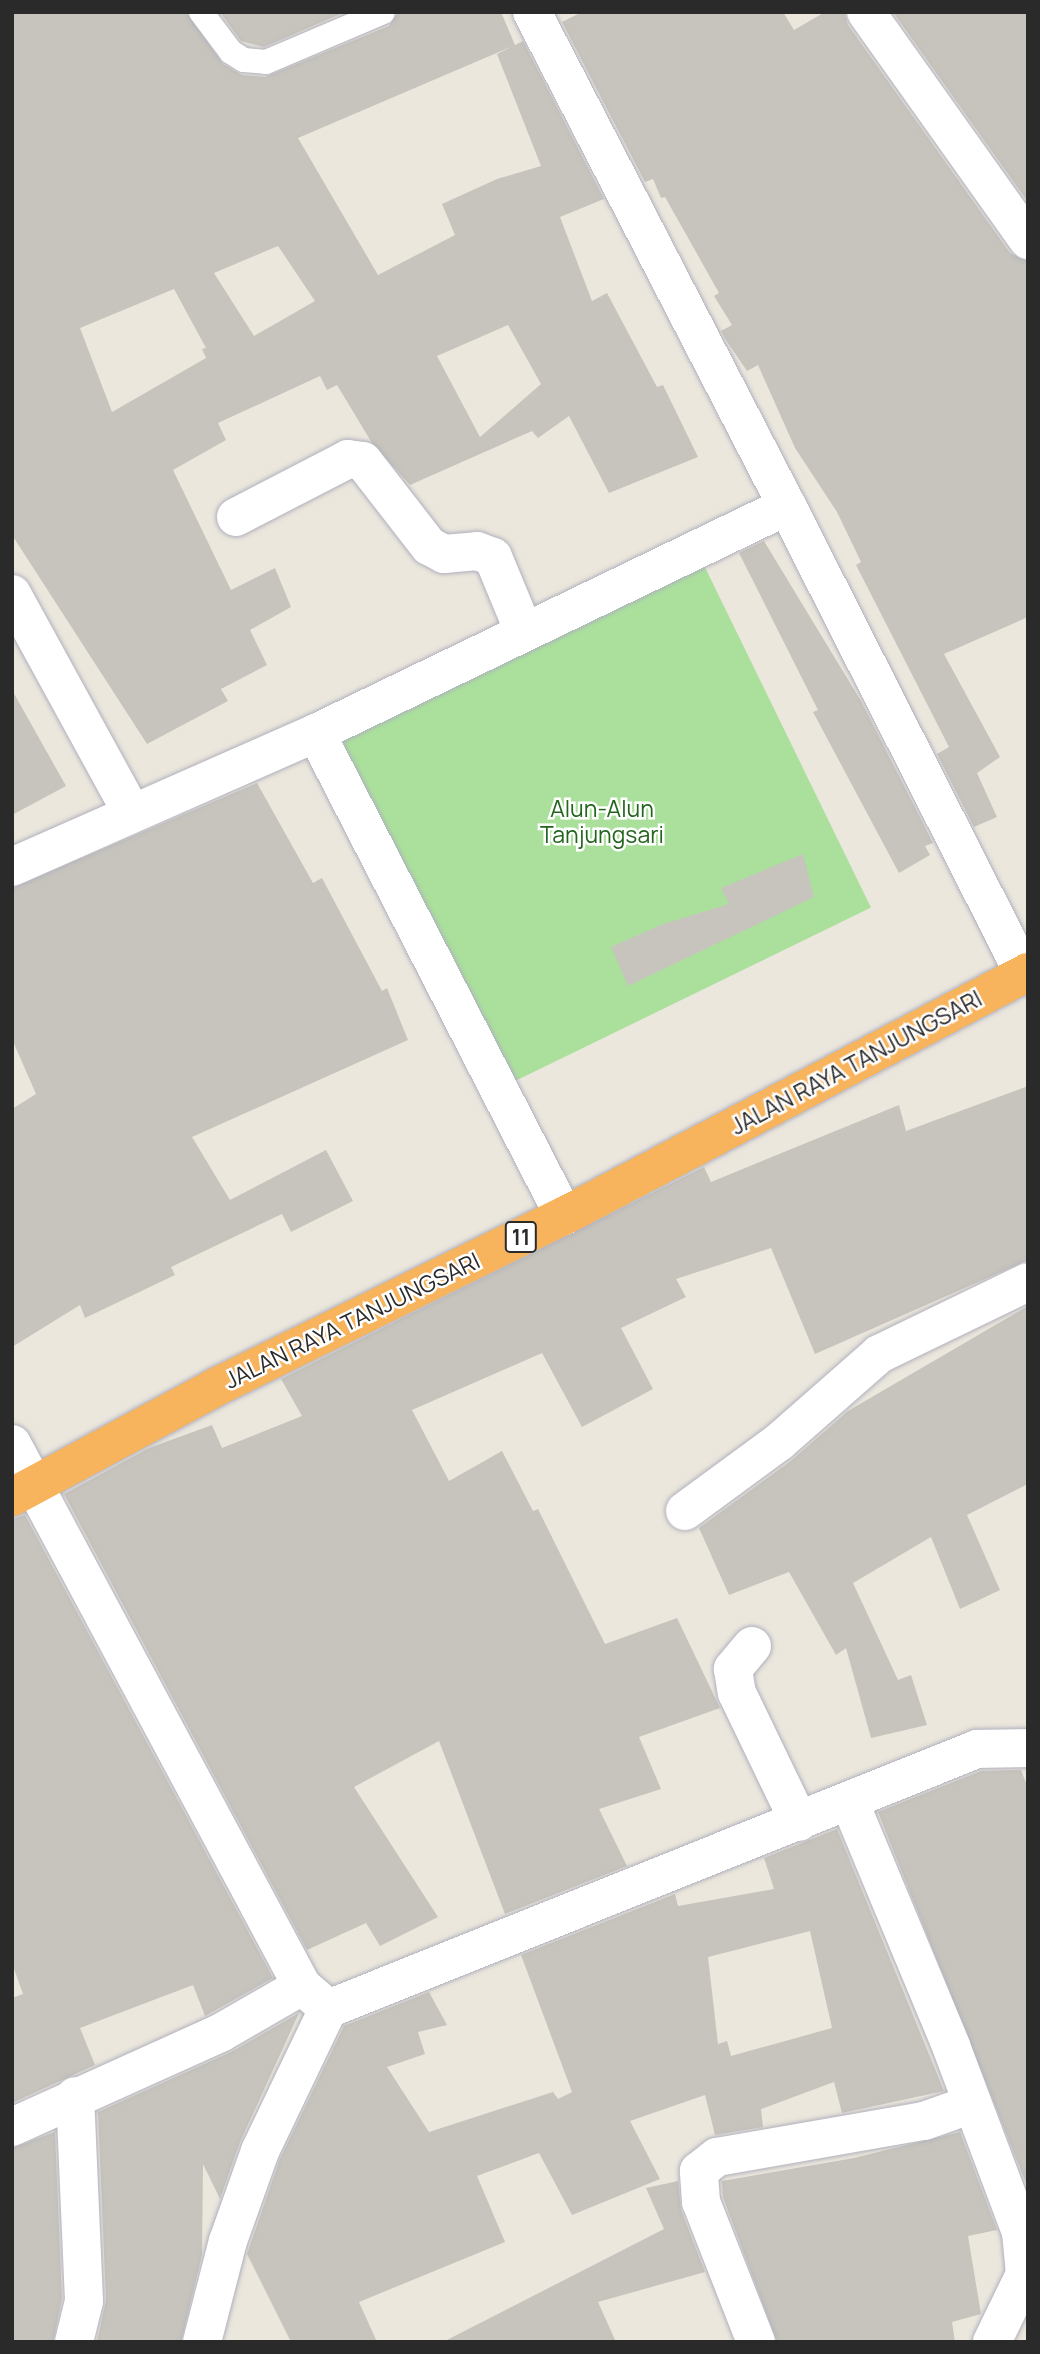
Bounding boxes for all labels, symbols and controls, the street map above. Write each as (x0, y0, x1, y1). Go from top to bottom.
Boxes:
park label: Alun-Alun Tanjungsari (540, 794, 664, 848)
street label: JALAN RAYA TANJUNGSARI (726, 984, 986, 1140)
road number: 11 (504, 1220, 538, 1254)
street label: JALAN RAYA TANJUNGSARI (220, 1246, 484, 1394)

